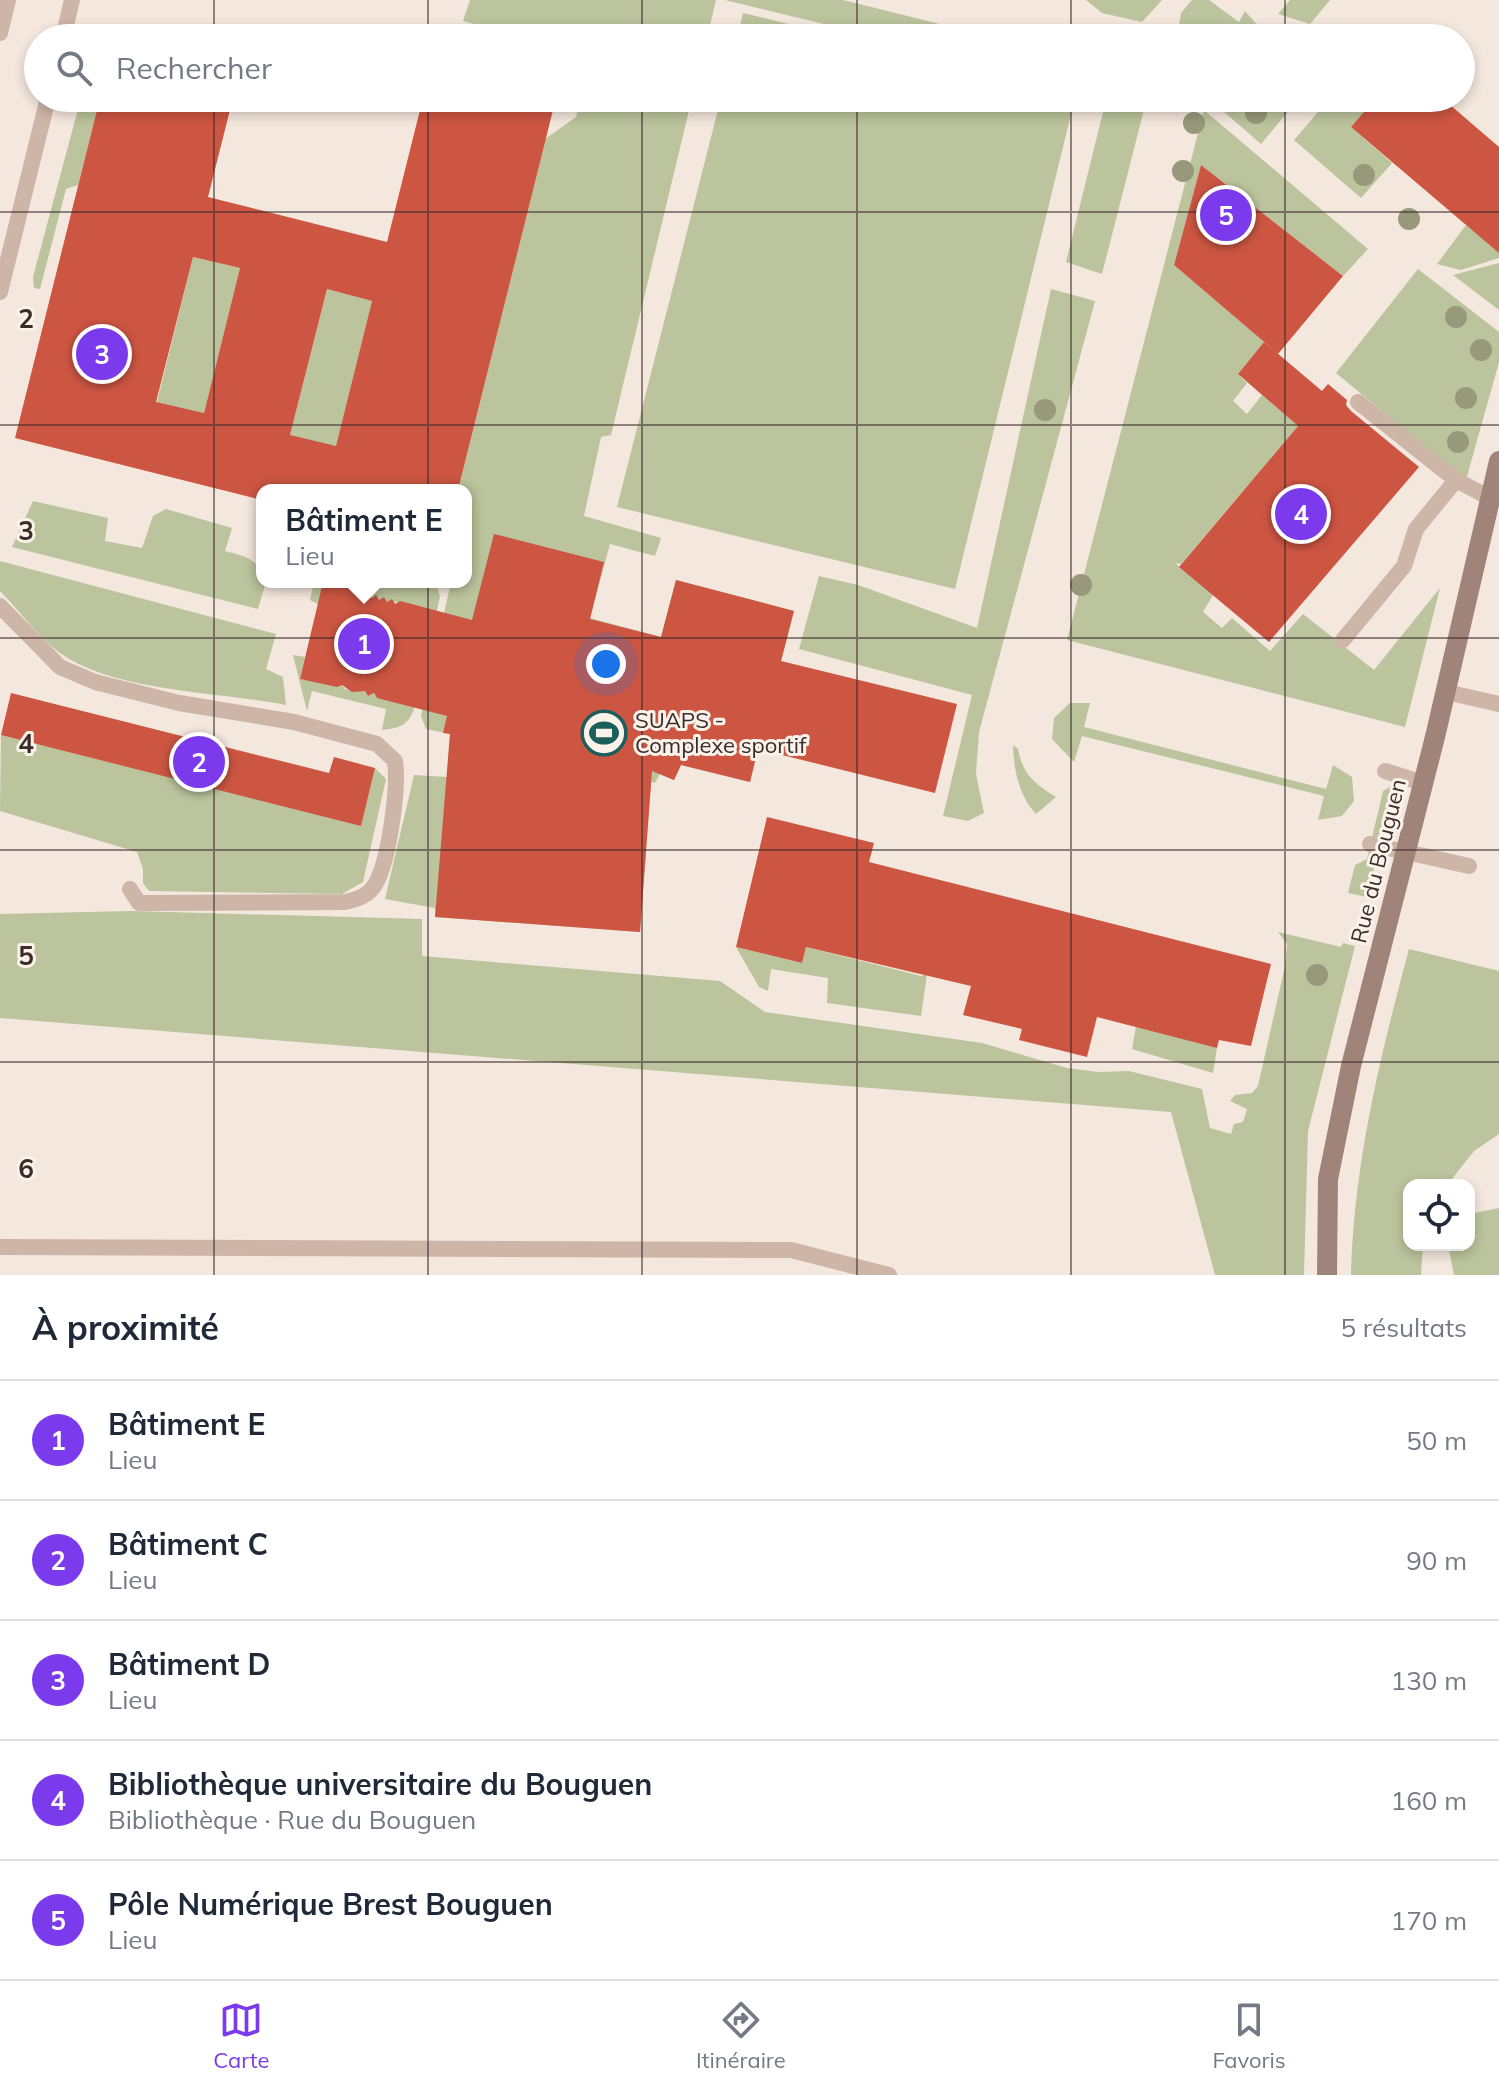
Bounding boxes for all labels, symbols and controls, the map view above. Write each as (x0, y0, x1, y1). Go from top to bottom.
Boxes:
search box (24, 24, 1475, 112)
icon: search (52, 46, 96, 90)
text: Rechercher (116, 49, 272, 87)
pin: 5 (1200, 185, 1252, 245)
text: 2 (18, 302, 34, 335)
pin: 3 (76, 324, 128, 384)
popup (256, 484, 472, 588)
pin: 4 (1275, 484, 1327, 544)
text: Bâtiment E (285, 501, 443, 539)
text: 3 (18, 514, 34, 547)
text: Lieu (285, 539, 335, 572)
pin: 1 (338, 614, 390, 674)
your location (586, 644, 626, 684)
place label: SUAPS - Complexe sportif (635, 706, 807, 759)
sports icon: SUAPS - Complexe sportif (580, 709, 628, 757)
text: 4 (18, 727, 34, 760)
pin: 2 (173, 732, 225, 792)
street label: Rue du Bouguen (1344, 776, 1412, 946)
text: 5 (18, 939, 34, 972)
text: 6 (18, 1152, 34, 1185)
map controls (1403, 1179, 1475, 1251)
button: locate (1403, 1179, 1475, 1251)
text: À proximité (32, 1306, 219, 1349)
text: 5 résultats (1340, 1311, 1467, 1344)
text: Bâtiment E (108, 1405, 265, 1443)
text: 1 (50, 1424, 66, 1457)
text: 50 m (1406, 1424, 1467, 1457)
text: Lieu (108, 1443, 158, 1476)
text: Bâtiment C (108, 1525, 268, 1563)
text: 2 (50, 1544, 66, 1577)
text: 90 m (1406, 1544, 1467, 1577)
text: Lieu (108, 1563, 158, 1596)
text: Bâtiment D (108, 1645, 270, 1683)
text: 3 (50, 1664, 66, 1697)
text: 130 m (1391, 1664, 1467, 1697)
text: Lieu (108, 1683, 158, 1716)
text: Bibliothèque universitaire du Bouguen (108, 1765, 652, 1803)
text: 4 (50, 1784, 66, 1817)
text: 160 m (1391, 1784, 1467, 1817)
text: Bibliothèque · Rue du Bouguen (108, 1803, 476, 1836)
text: Pôle Numérique Brest Bouguen (108, 1885, 553, 1923)
text: 5 (50, 1904, 66, 1937)
text: 170 m (1391, 1904, 1467, 1937)
text: Lieu (108, 1923, 158, 1956)
tab: Carte (213, 1998, 269, 2074)
tab: Itinéraire (696, 1998, 786, 2074)
tab: Favoris (1212, 1998, 1286, 2074)

